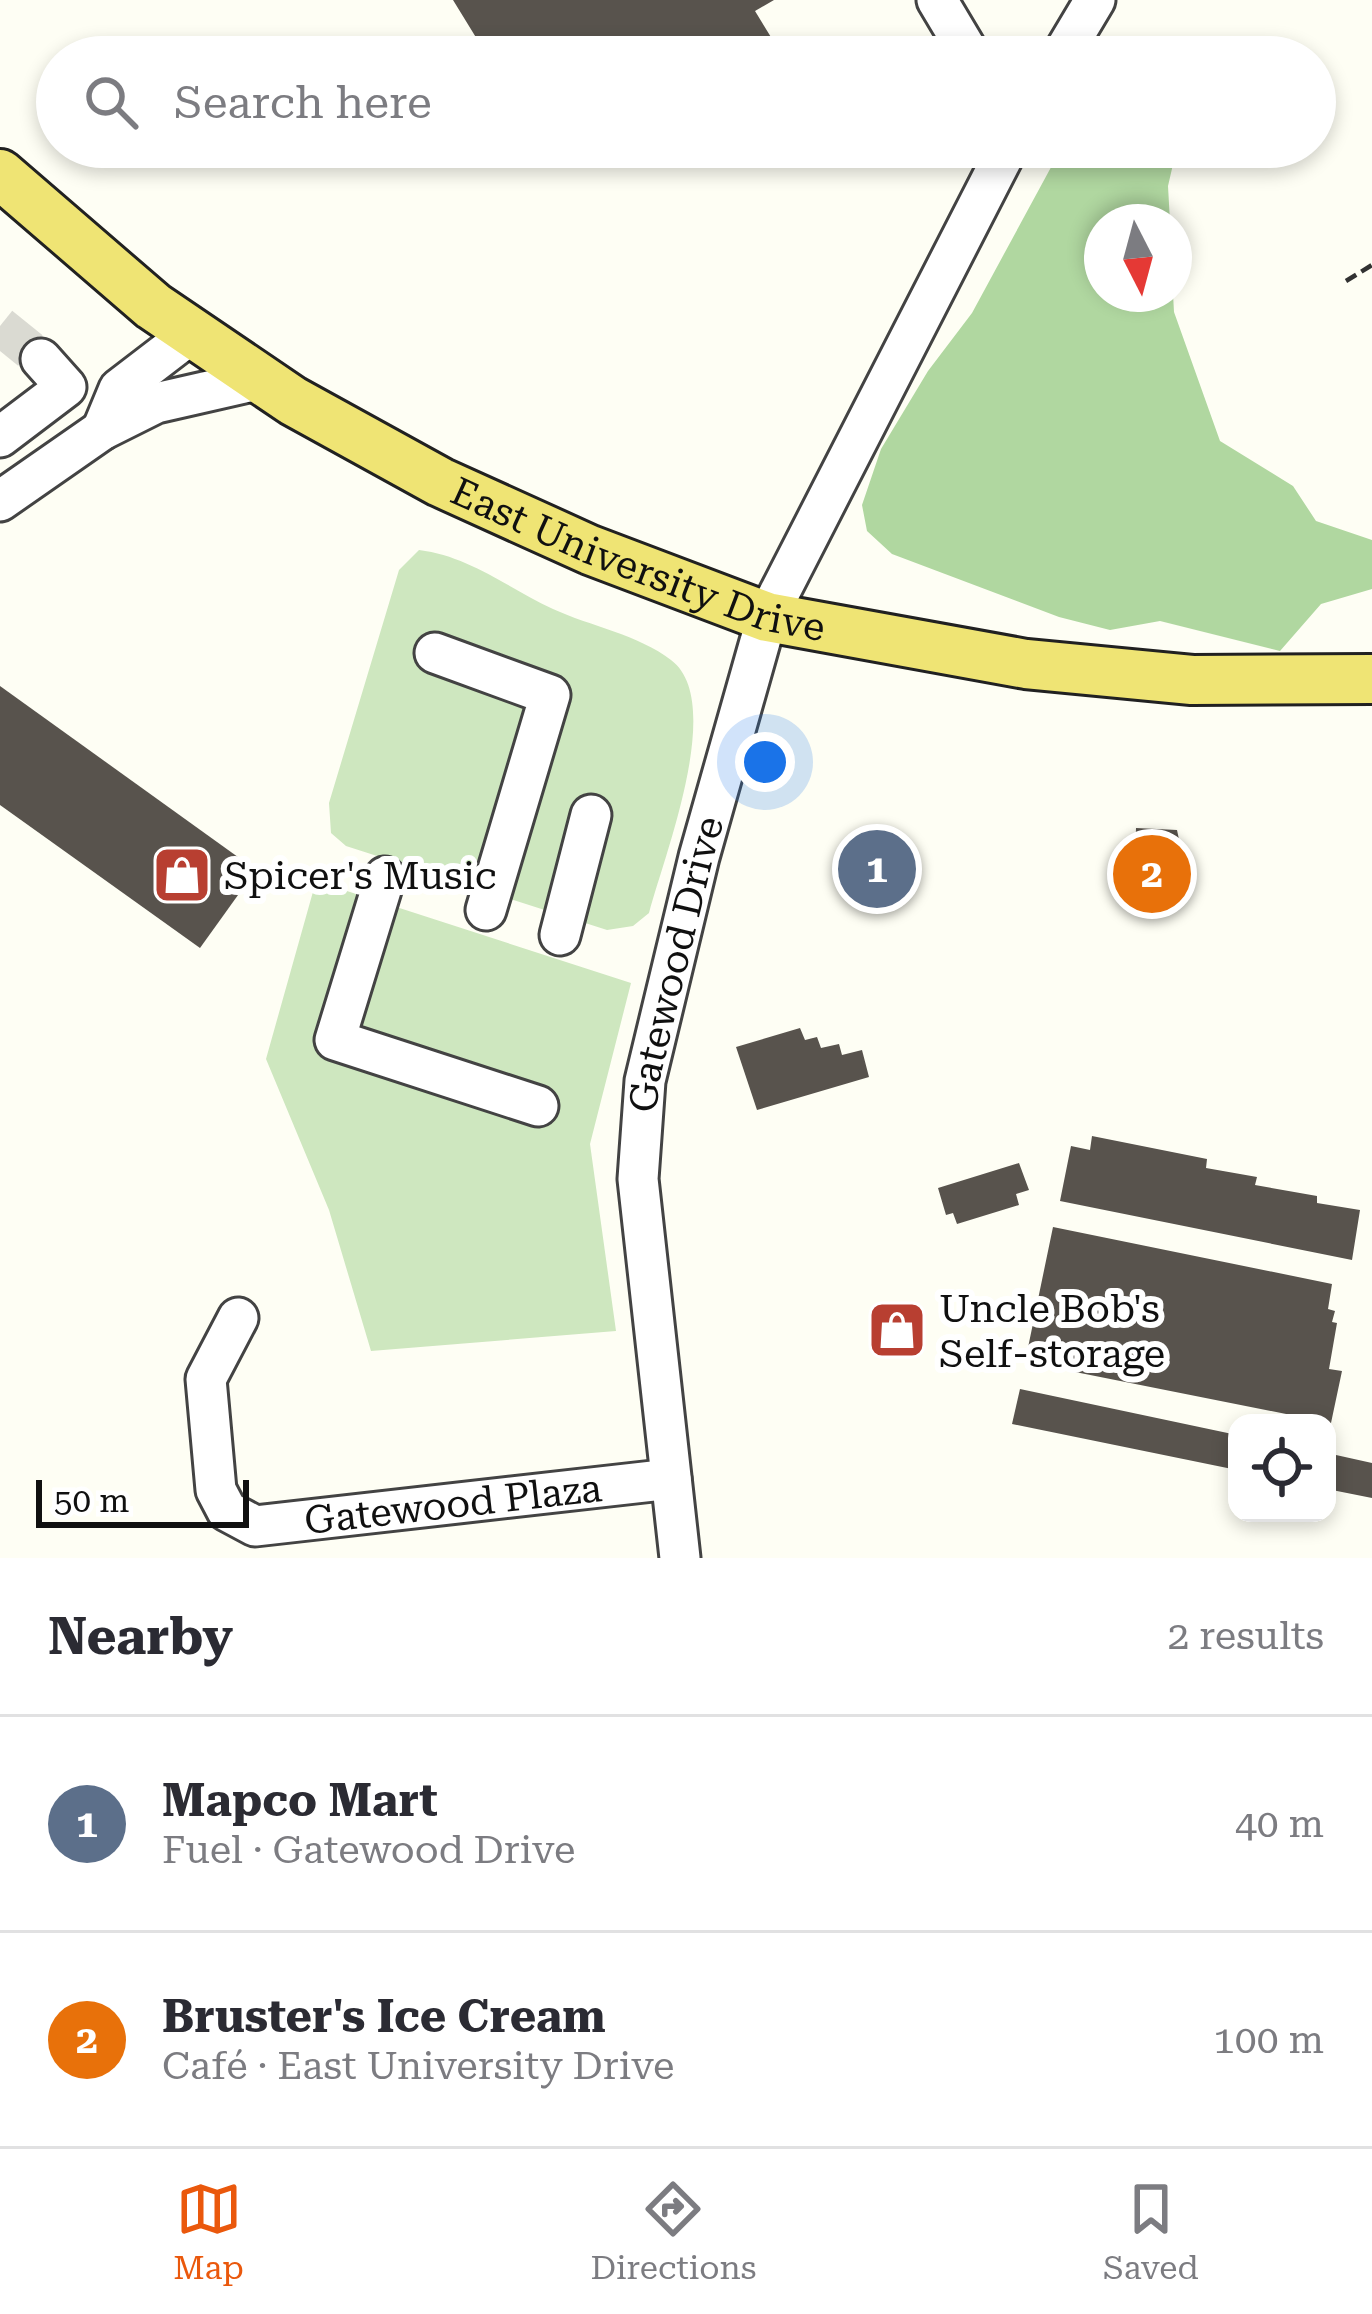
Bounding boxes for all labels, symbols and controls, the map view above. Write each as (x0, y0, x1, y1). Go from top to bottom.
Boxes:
search box (36, 36, 1336, 168)
icon: search (78, 69, 144, 135)
text: Search here (174, 76, 432, 129)
north arrow (1084, 204, 1192, 312)
street label: East University Drive (444, 468, 829, 651)
your location (735, 732, 795, 792)
street label: Gatewood Drive (621, 811, 733, 1114)
pin: 1 (838, 824, 916, 914)
pin: 2 (1113, 829, 1191, 919)
shop icon: Spicer's Music (151, 844, 213, 906)
place label: Spicer's Music (224, 853, 497, 899)
place label: Uncle Bob's Self-storage (939, 1286, 1165, 1377)
shop icon: Uncle Bob's Self-storage (866, 1299, 928, 1361)
map controls (1228, 1414, 1336, 1522)
button: locate (1228, 1414, 1336, 1522)
street label: Gatewood Plaza (302, 1465, 604, 1544)
scale bar (36, 1474, 249, 1527)
text: 50 m (54, 1481, 129, 1520)
text: Nearby (48, 1607, 233, 1666)
text: 2 results (1167, 1613, 1324, 1659)
text: Mapco Mart (162, 1774, 438, 1827)
text: 1 (76, 1801, 98, 1847)
text: 40 m (1235, 1801, 1324, 1847)
text: Fuel · Gatewood Drive (162, 1827, 575, 1873)
text: Bruster's Ice Cream (162, 1990, 606, 2043)
text: 2 (76, 2017, 98, 2063)
text: 100 m (1213, 2017, 1324, 2063)
text: Café · East University Drive (162, 2043, 674, 2089)
tab: Map (173, 2176, 244, 2287)
tab: Directions (590, 2176, 756, 2287)
tab: Saved (1103, 2176, 1199, 2287)

